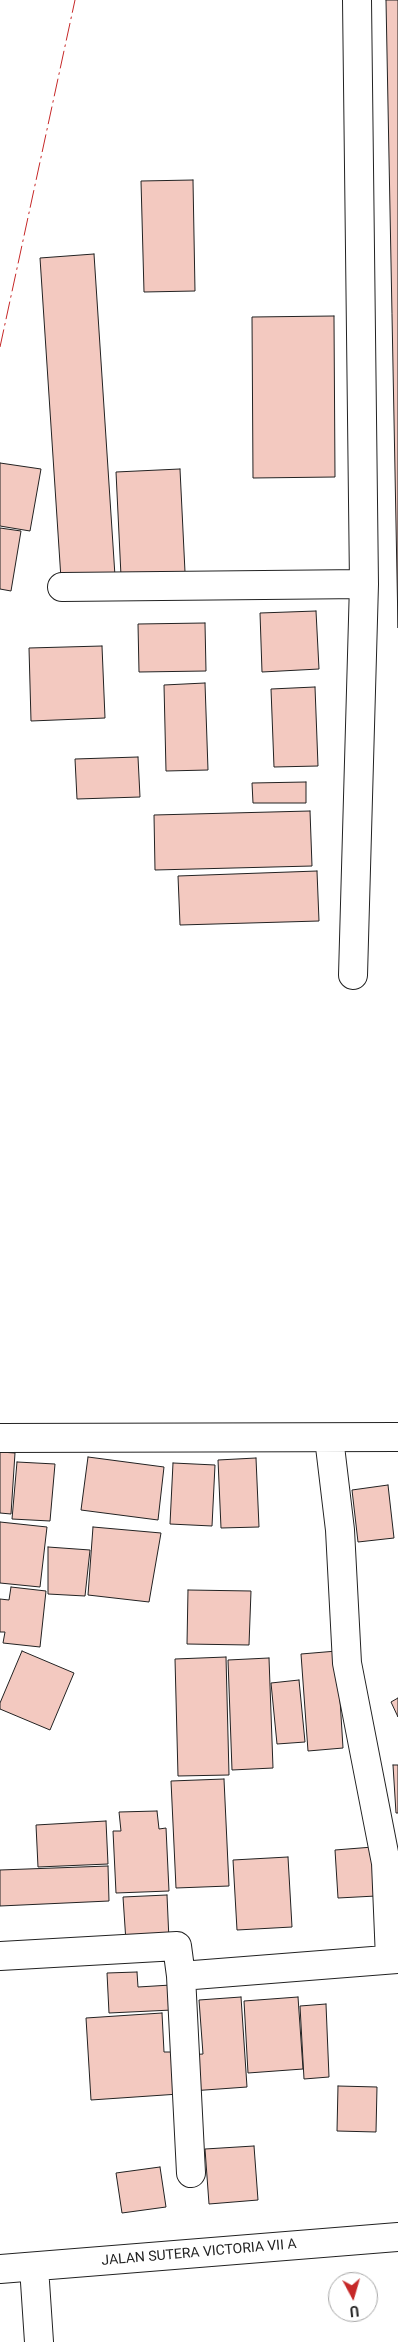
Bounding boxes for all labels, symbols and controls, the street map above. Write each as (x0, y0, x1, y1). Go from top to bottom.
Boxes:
street label: JALAN SUTERA VICTORIA VII A (101, 2236, 297, 2270)
north arrow (328, 2272, 378, 2322)
text: U (349, 2302, 360, 2319)

